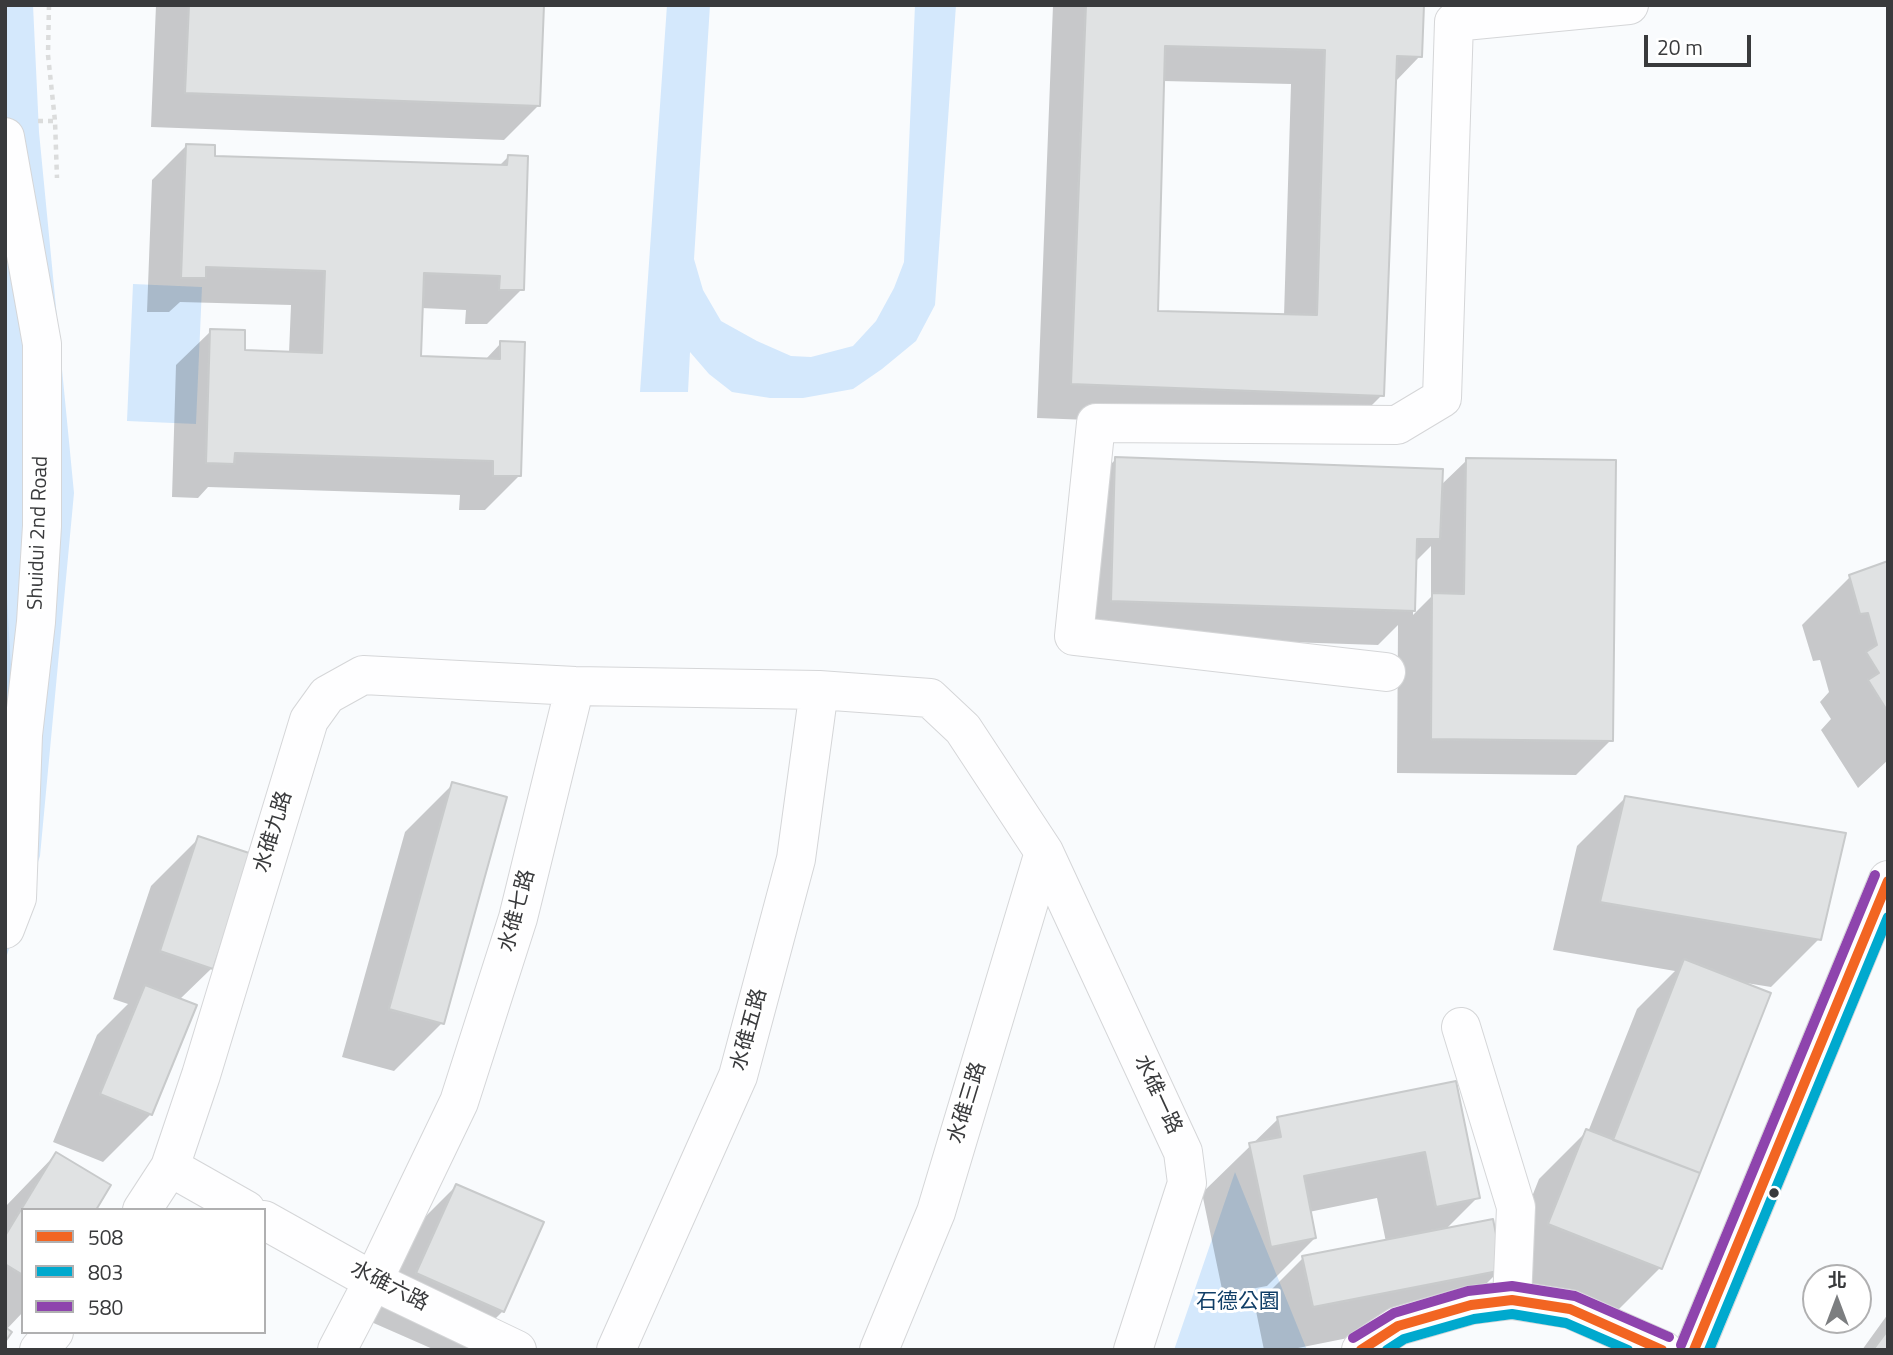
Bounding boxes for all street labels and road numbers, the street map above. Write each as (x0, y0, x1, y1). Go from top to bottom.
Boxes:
street label: Shuidui 2nd Road (24, 456, 54, 610)
street label: 水碓九路 (250, 788, 298, 876)
street label: 水碓七路 (495, 867, 541, 955)
street label: 水碓五路 (727, 986, 773, 1074)
street label: 水碓一路 (1128, 1052, 1186, 1138)
street label: 水碓三路 (944, 1059, 992, 1147)
street label: 水碓六路 (346, 1257, 432, 1317)

